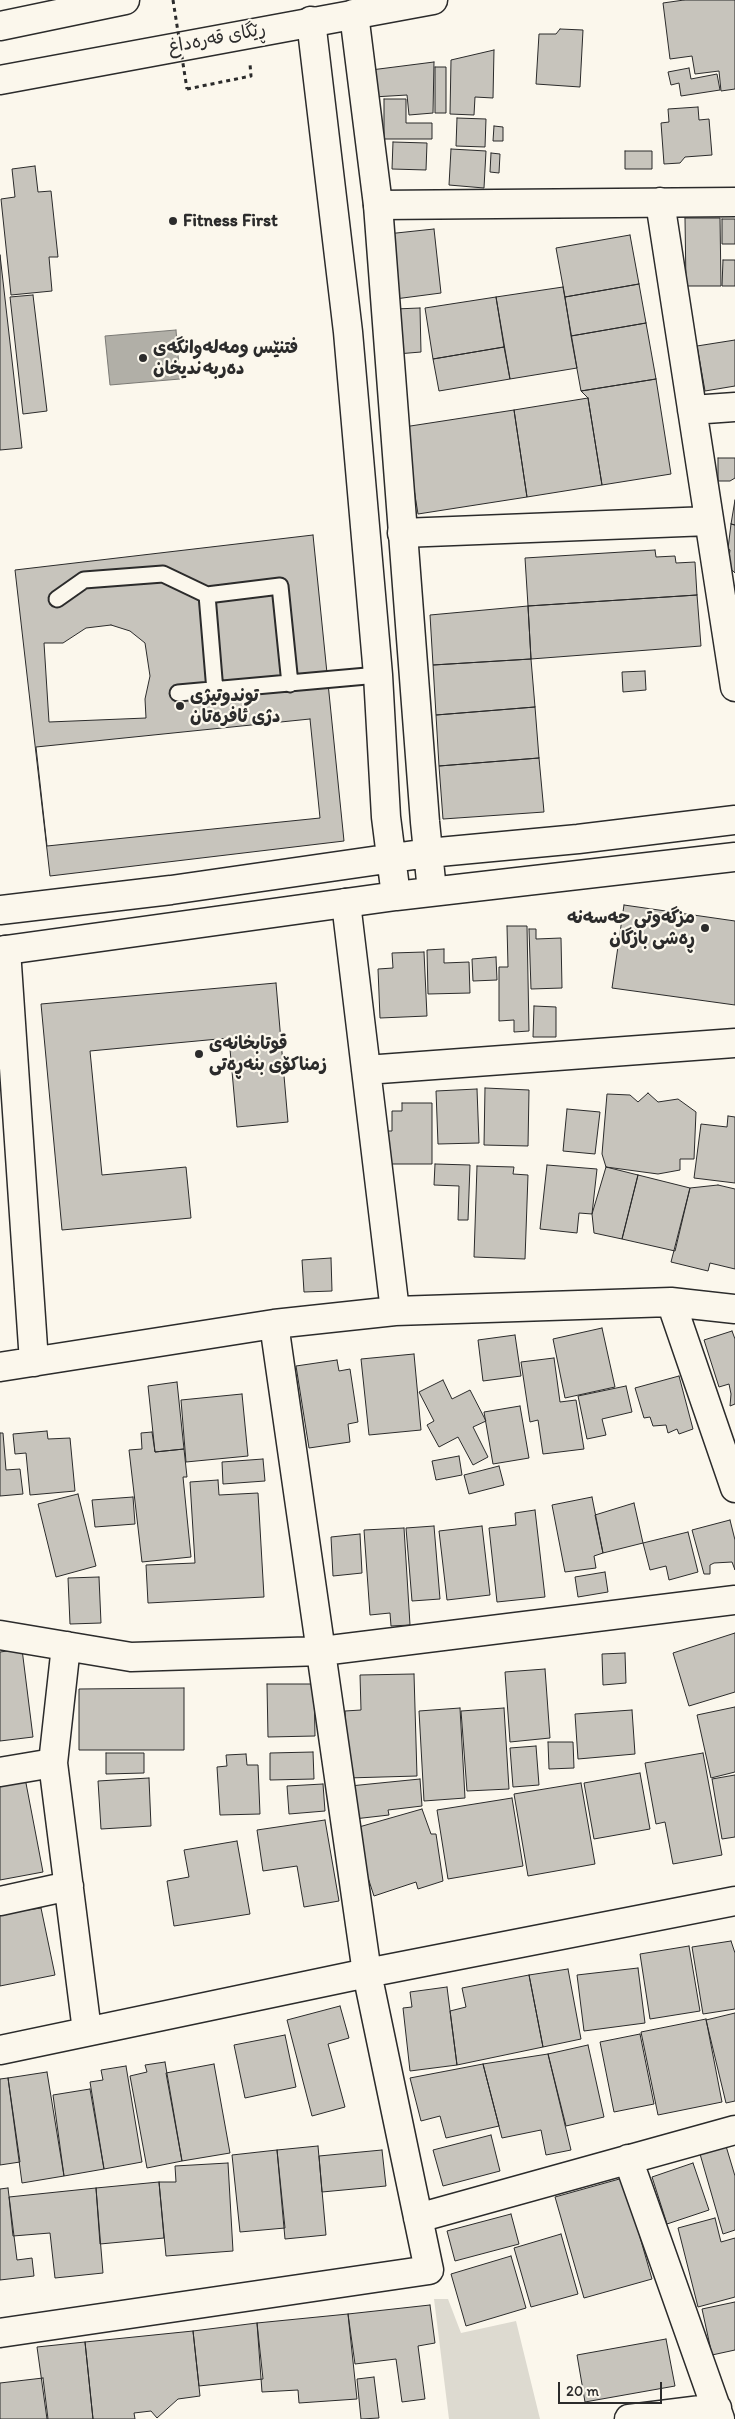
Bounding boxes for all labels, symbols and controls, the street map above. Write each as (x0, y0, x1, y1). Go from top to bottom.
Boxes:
street label: ڕێگای قەرەداغ (166, 19, 268, 59)
place label: Fitness First (183, 210, 278, 232)
marker: Fitness First (167, 215, 179, 227)
place label: فتنێس ومەلەوانگەی دەربەندیخان (153, 337, 298, 379)
marker: فتنێس ومەلەوانگەی دەربەندیخان (137, 352, 149, 364)
place label: توندوتیژی دژی ئافرەتان (190, 685, 280, 728)
marker: توندوتیژی دژی ئافرەتان (174, 700, 186, 712)
place label: مزگەوتی حەسەنە ڕەشی بازگان (567, 907, 695, 950)
marker: مزگەوتی حەسەنە ڕەشی بازگان (699, 922, 711, 934)
place label: قوتابخانەی زمناکۆی بنەڕەتی (209, 1033, 327, 1076)
marker: قوتابخانەی زمناکۆی بنەڕەتی (193, 1048, 205, 1060)
scale bar (560, 2372, 664, 2404)
text: 20 m (566, 2382, 599, 2400)

